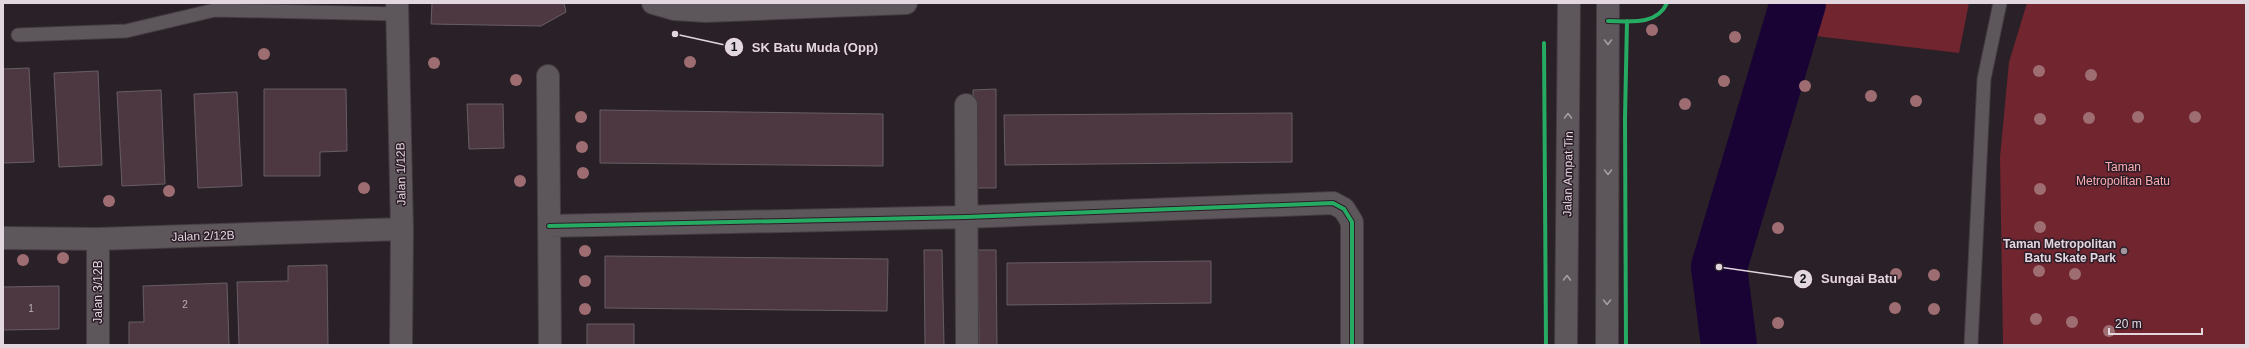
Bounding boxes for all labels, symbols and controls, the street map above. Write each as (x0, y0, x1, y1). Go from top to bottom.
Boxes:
callout: SK Batu Muda (Opp) (724, 35, 886, 60)
one-way arrow (1604, 39, 1612, 45)
text: 1 (731, 40, 738, 54)
text: SK Batu Muda (Opp) (752, 40, 878, 55)
one-way arrow (1564, 113, 1572, 119)
street label: Jalan Ampat Tin (1560, 131, 1576, 217)
street label: Jalan 1/12B (393, 142, 409, 206)
park label: Taman Metropolitan Batu (2076, 160, 2170, 188)
one-way arrow (1604, 169, 1612, 175)
street label: Jalan 2/12B (171, 228, 235, 244)
place label: Taman Metropolitan Batu Skate Park (2003, 237, 2116, 265)
marker: Taman Metropolitan Batu Skate Park (2119, 246, 2129, 256)
street label: Jalan 3/12B (91, 260, 105, 324)
callout: Sungai Batu (1793, 266, 1904, 291)
text: Sungai Batu (1821, 271, 1897, 286)
text: 2 (1800, 272, 1807, 286)
one-way arrow (1563, 275, 1571, 281)
house number: 2 (182, 299, 188, 310)
one-way arrow (1603, 299, 1611, 305)
house number: 1 (28, 303, 34, 314)
scale bar (2109, 310, 2202, 336)
text: 20 m (2115, 317, 2142, 331)

